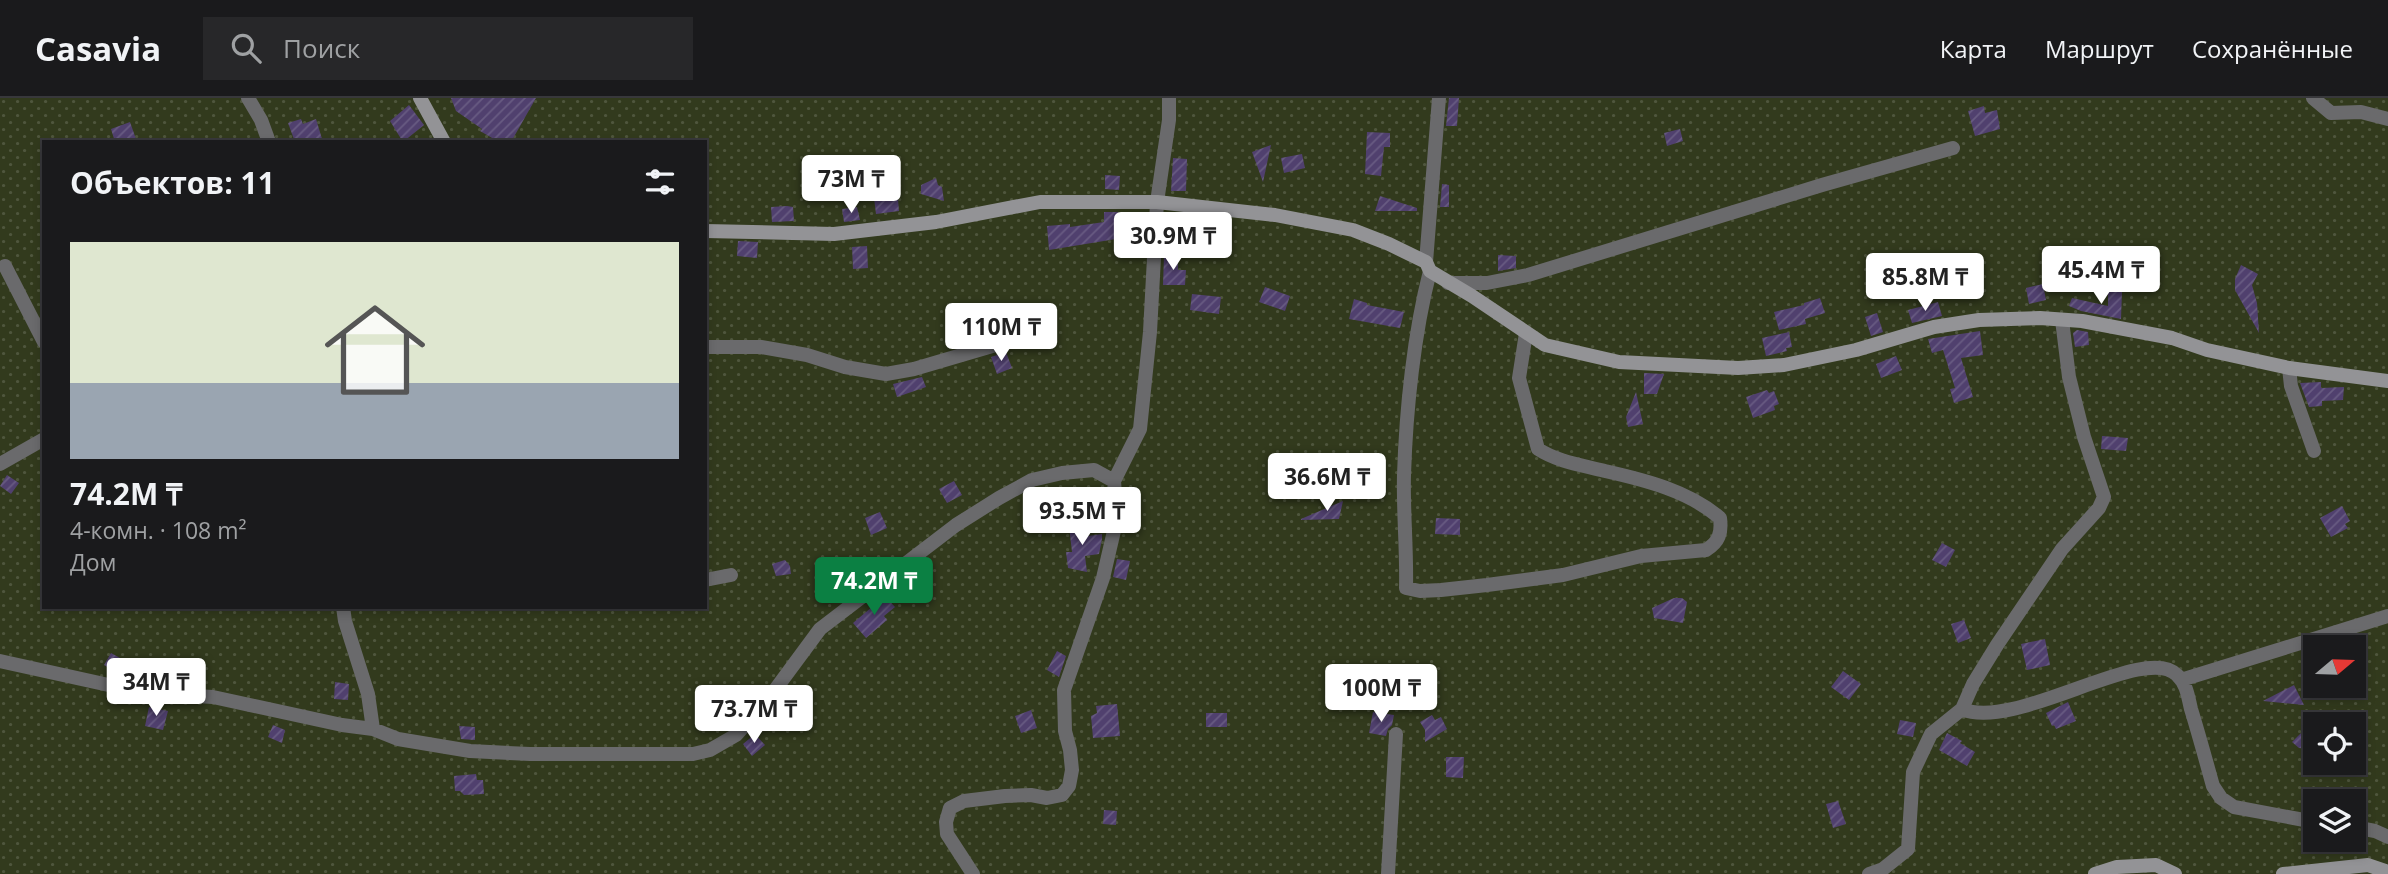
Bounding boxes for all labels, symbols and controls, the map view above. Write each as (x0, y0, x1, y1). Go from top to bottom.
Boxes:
search box (203, 17, 693, 80)
text: Casavia (35, 26, 161, 71)
icon: search (227, 29, 265, 67)
text: Поиск (283, 30, 360, 66)
text: Карта (1940, 32, 2007, 65)
text: Маршрут (2045, 32, 2154, 65)
text: Сохранённые (2192, 32, 2353, 65)
pin: 73M ₸ (802, 156, 900, 215)
text: Объектов: 11 (70, 162, 275, 203)
text: 73M ₸ (818, 162, 884, 194)
icon: filters (641, 163, 679, 201)
pin: 30.9M ₸ (1108, 212, 1238, 272)
text: 30.9M ₸ (1130, 219, 1216, 251)
pin: 45.4M ₸ (2036, 246, 2166, 306)
text: 45.4M ₸ (2058, 253, 2144, 285)
pin: 85.8M ₸ (1860, 254, 1990, 313)
text: 85.8M ₸ (1882, 260, 1968, 292)
icon: home (312, 287, 438, 413)
pin: 110M ₸ (944, 303, 1058, 363)
text: 110M ₸ (961, 310, 1041, 342)
pin: 36.6M ₸ (1262, 454, 1392, 513)
text: 36.6M ₸ (1284, 460, 1370, 492)
text: 74.2M ₸ (70, 473, 182, 514)
pin: 93.5M ₸ (1017, 488, 1147, 547)
text: 93.5M ₸ (1039, 494, 1125, 526)
text: 4-комн. · 108 m² (70, 514, 246, 546)
text: Дом (70, 546, 116, 578)
pin: 74.2M ₸ (809, 558, 939, 617)
text: 74.2M ₸ (831, 564, 917, 596)
north arrow (2303, 635, 2366, 698)
map controls (2303, 635, 2366, 852)
pin: 34M ₸ (107, 658, 205, 718)
pin: 100M ₸ (1324, 664, 1438, 724)
text: 34M ₸ (123, 665, 189, 697)
text: 100M ₸ (1341, 671, 1421, 703)
pin: 73.7M ₸ (689, 686, 819, 745)
text: 73.7M ₸ (711, 692, 797, 724)
button: locate (2303, 712, 2366, 775)
button: layers (2303, 789, 2366, 852)

